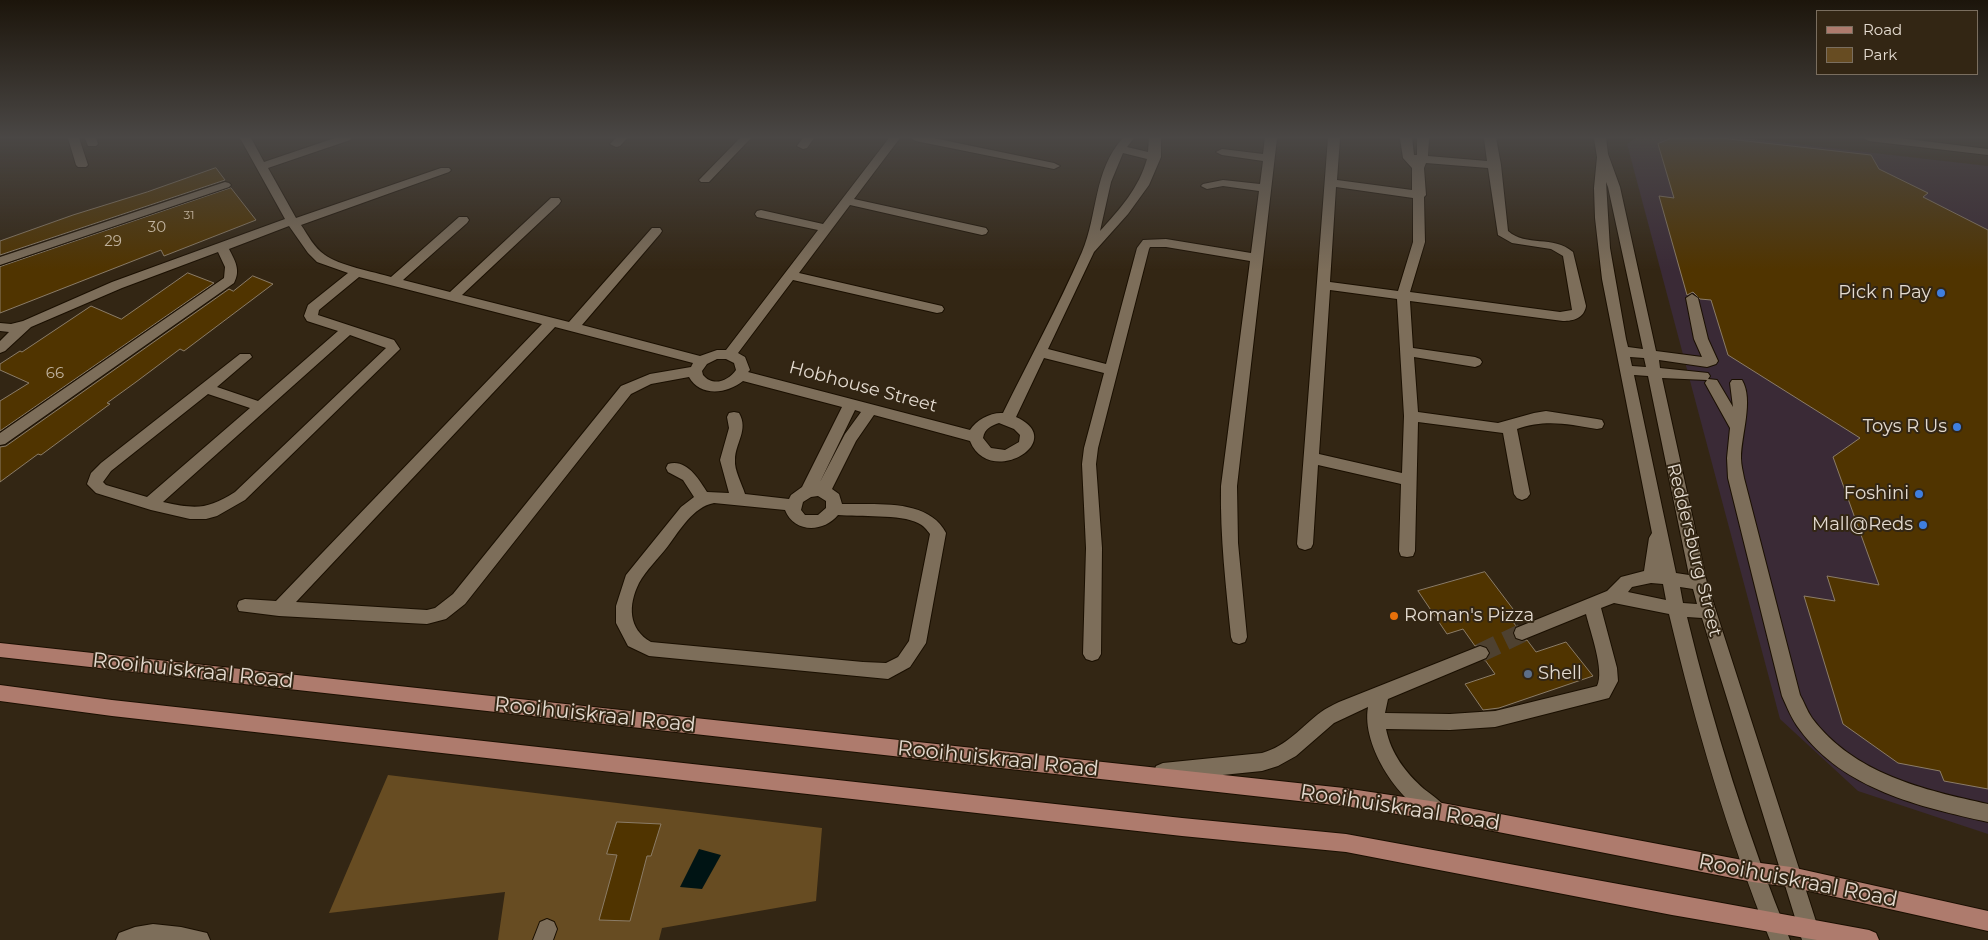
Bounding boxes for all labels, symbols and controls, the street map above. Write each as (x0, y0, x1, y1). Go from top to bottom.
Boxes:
legend (1816, 10, 1978, 75)
text: Road (1863, 20, 1902, 39)
text: Park (1863, 45, 1897, 64)
house number: 31 (183, 208, 195, 222)
house number: 30 (148, 219, 166, 237)
house number: 29 (104, 233, 122, 251)
place label: Pick n Pay (1838, 282, 1931, 304)
marker: Pick n Pay (1935, 287, 1947, 299)
street label: Hobhouse Street (787, 357, 939, 417)
house number: 66 (46, 365, 64, 383)
place label: Toys R Us (1863, 416, 1947, 438)
marker: Toys R Us (1951, 421, 1963, 433)
street label: Reddersburg Street (1662, 461, 1726, 639)
place label: Foshini (1844, 483, 1909, 505)
marker: Foshini (1913, 488, 1925, 500)
place label: Mall@Reds (1812, 514, 1913, 536)
marker: Mall@Reds (1917, 519, 1929, 531)
place label: Roman's Pizza (1404, 605, 1534, 627)
marker: Roman's Pizza (1388, 610, 1400, 622)
street label: Rooihuiskraal Road (91, 648, 295, 694)
place label: Shell (1538, 663, 1582, 685)
marker: Shell (1522, 668, 1534, 680)
street label: Rooihuiskraal Road (493, 692, 697, 738)
street label: Rooihuiskraal Road (896, 736, 1100, 782)
street label: Rooihuiskraal Road (1298, 780, 1502, 836)
street label: Rooihuiskraal Road (1696, 849, 1900, 913)

